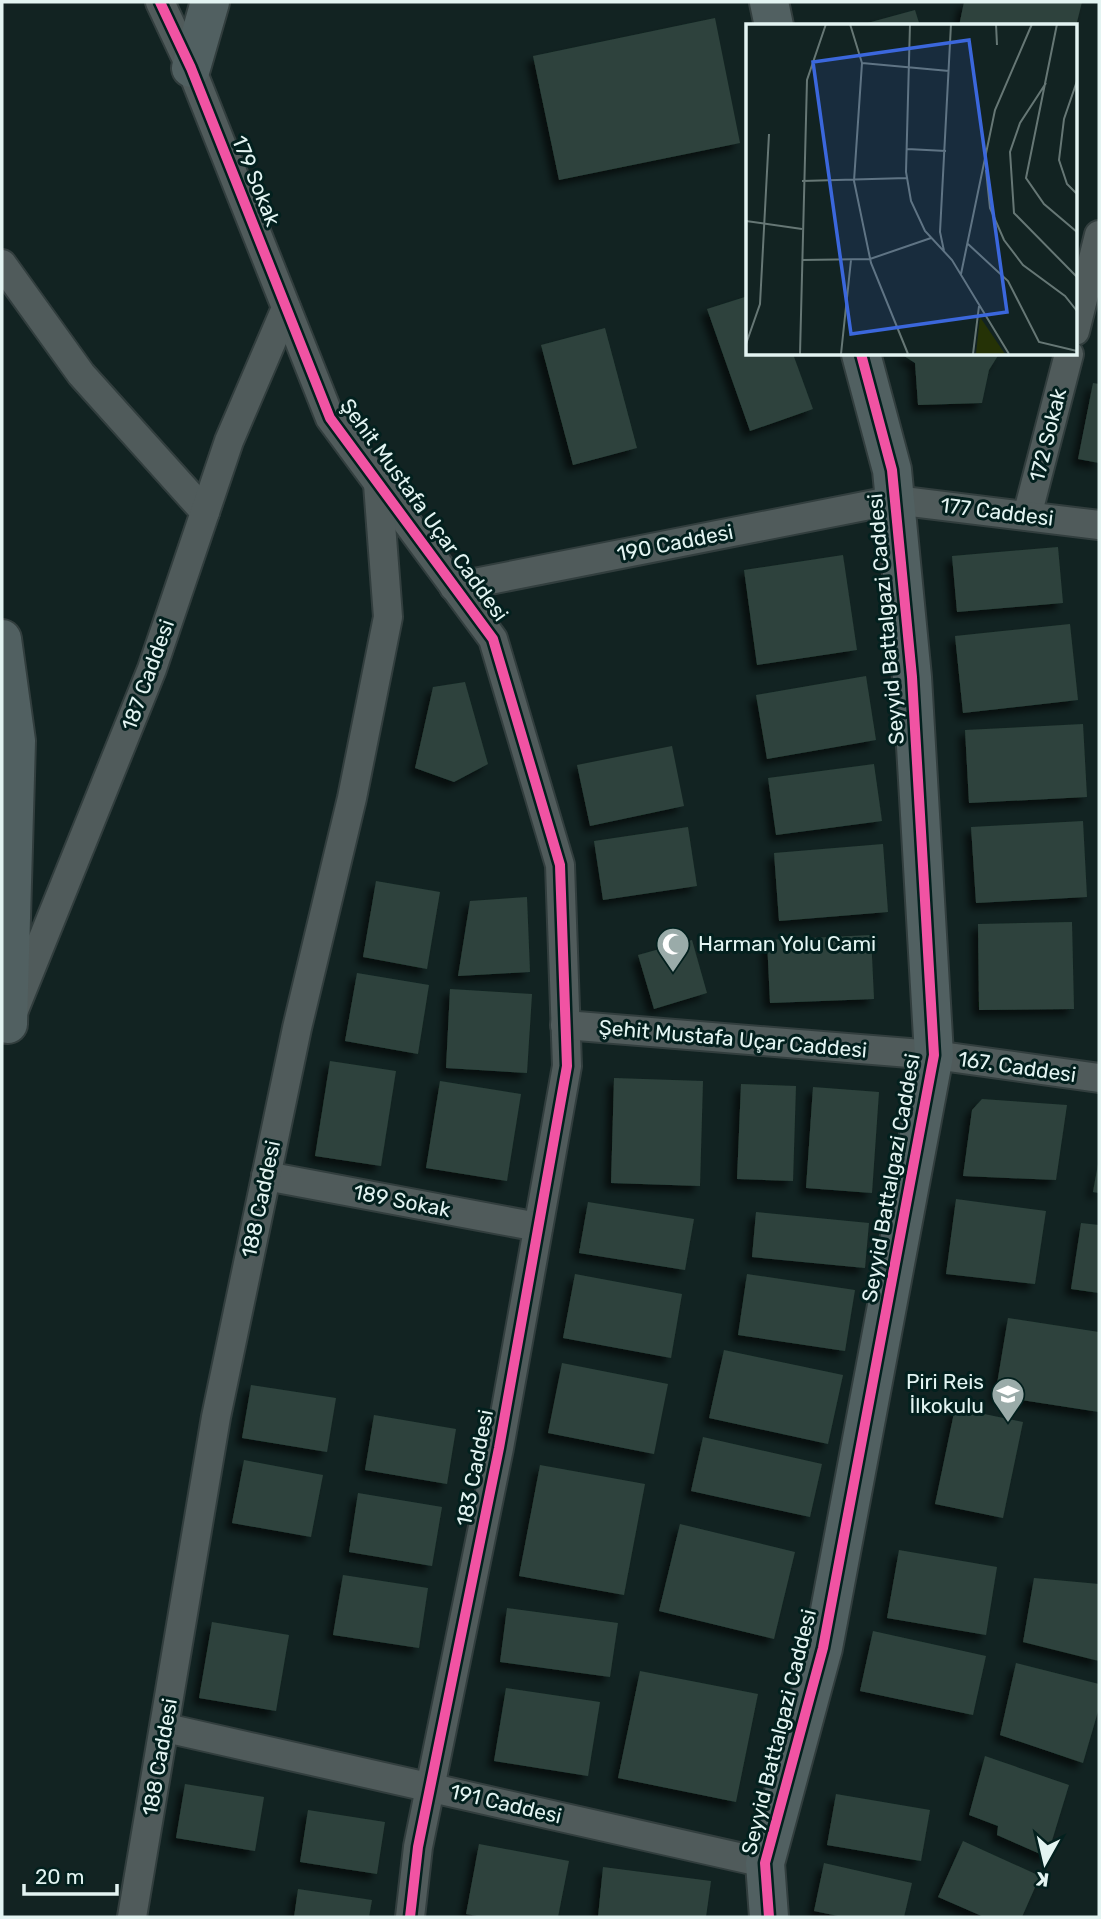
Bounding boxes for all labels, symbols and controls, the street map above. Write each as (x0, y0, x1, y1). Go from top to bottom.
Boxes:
inset map (746, 24, 1076, 355)
street label: 179 Sokak (227, 132, 286, 230)
street label: 172 Sokak (1024, 385, 1071, 484)
street label: Şehit Mustafa Uçar Caddesi (335, 394, 514, 626)
street label: Seyyid Battalgazi Caddesi (862, 492, 909, 746)
street label: 177 Caddesi (939, 492, 1055, 531)
street label: 190 Caddesi (615, 519, 735, 566)
street label: 187 Caddesi (116, 616, 179, 734)
mosque icon: Harman Yolu Cami (654, 925, 692, 974)
place label: Harman Yolu Cami (698, 931, 876, 956)
street label: Şehit Mustafa Uçar Caddesi (598, 1014, 868, 1063)
street label: 167. Caddesi (956, 1046, 1078, 1087)
street label: Seyyid Battalgazi Caddesi (856, 1052, 925, 1304)
street label: 188 Caddesi (236, 1138, 285, 1260)
street label: 189 Sokak (352, 1179, 453, 1222)
place label: Piri Reis İlkokulu (906, 1369, 984, 1418)
school or university icon: Piri Reis İlkokulu (989, 1375, 1027, 1424)
street label: 183 Caddesi (451, 1407, 498, 1528)
street label: Seyyid Battalgazi Caddesi (736, 1607, 821, 1857)
street label: 188 Caddesi (137, 1696, 182, 1818)
street label: 191 Caddesi (448, 1779, 564, 1828)
north arrow (1010, 1828, 1080, 1898)
scale bar (24, 1853, 117, 1897)
text: 20 m (35, 1864, 84, 1889)
text: K (1034, 1867, 1051, 1892)

